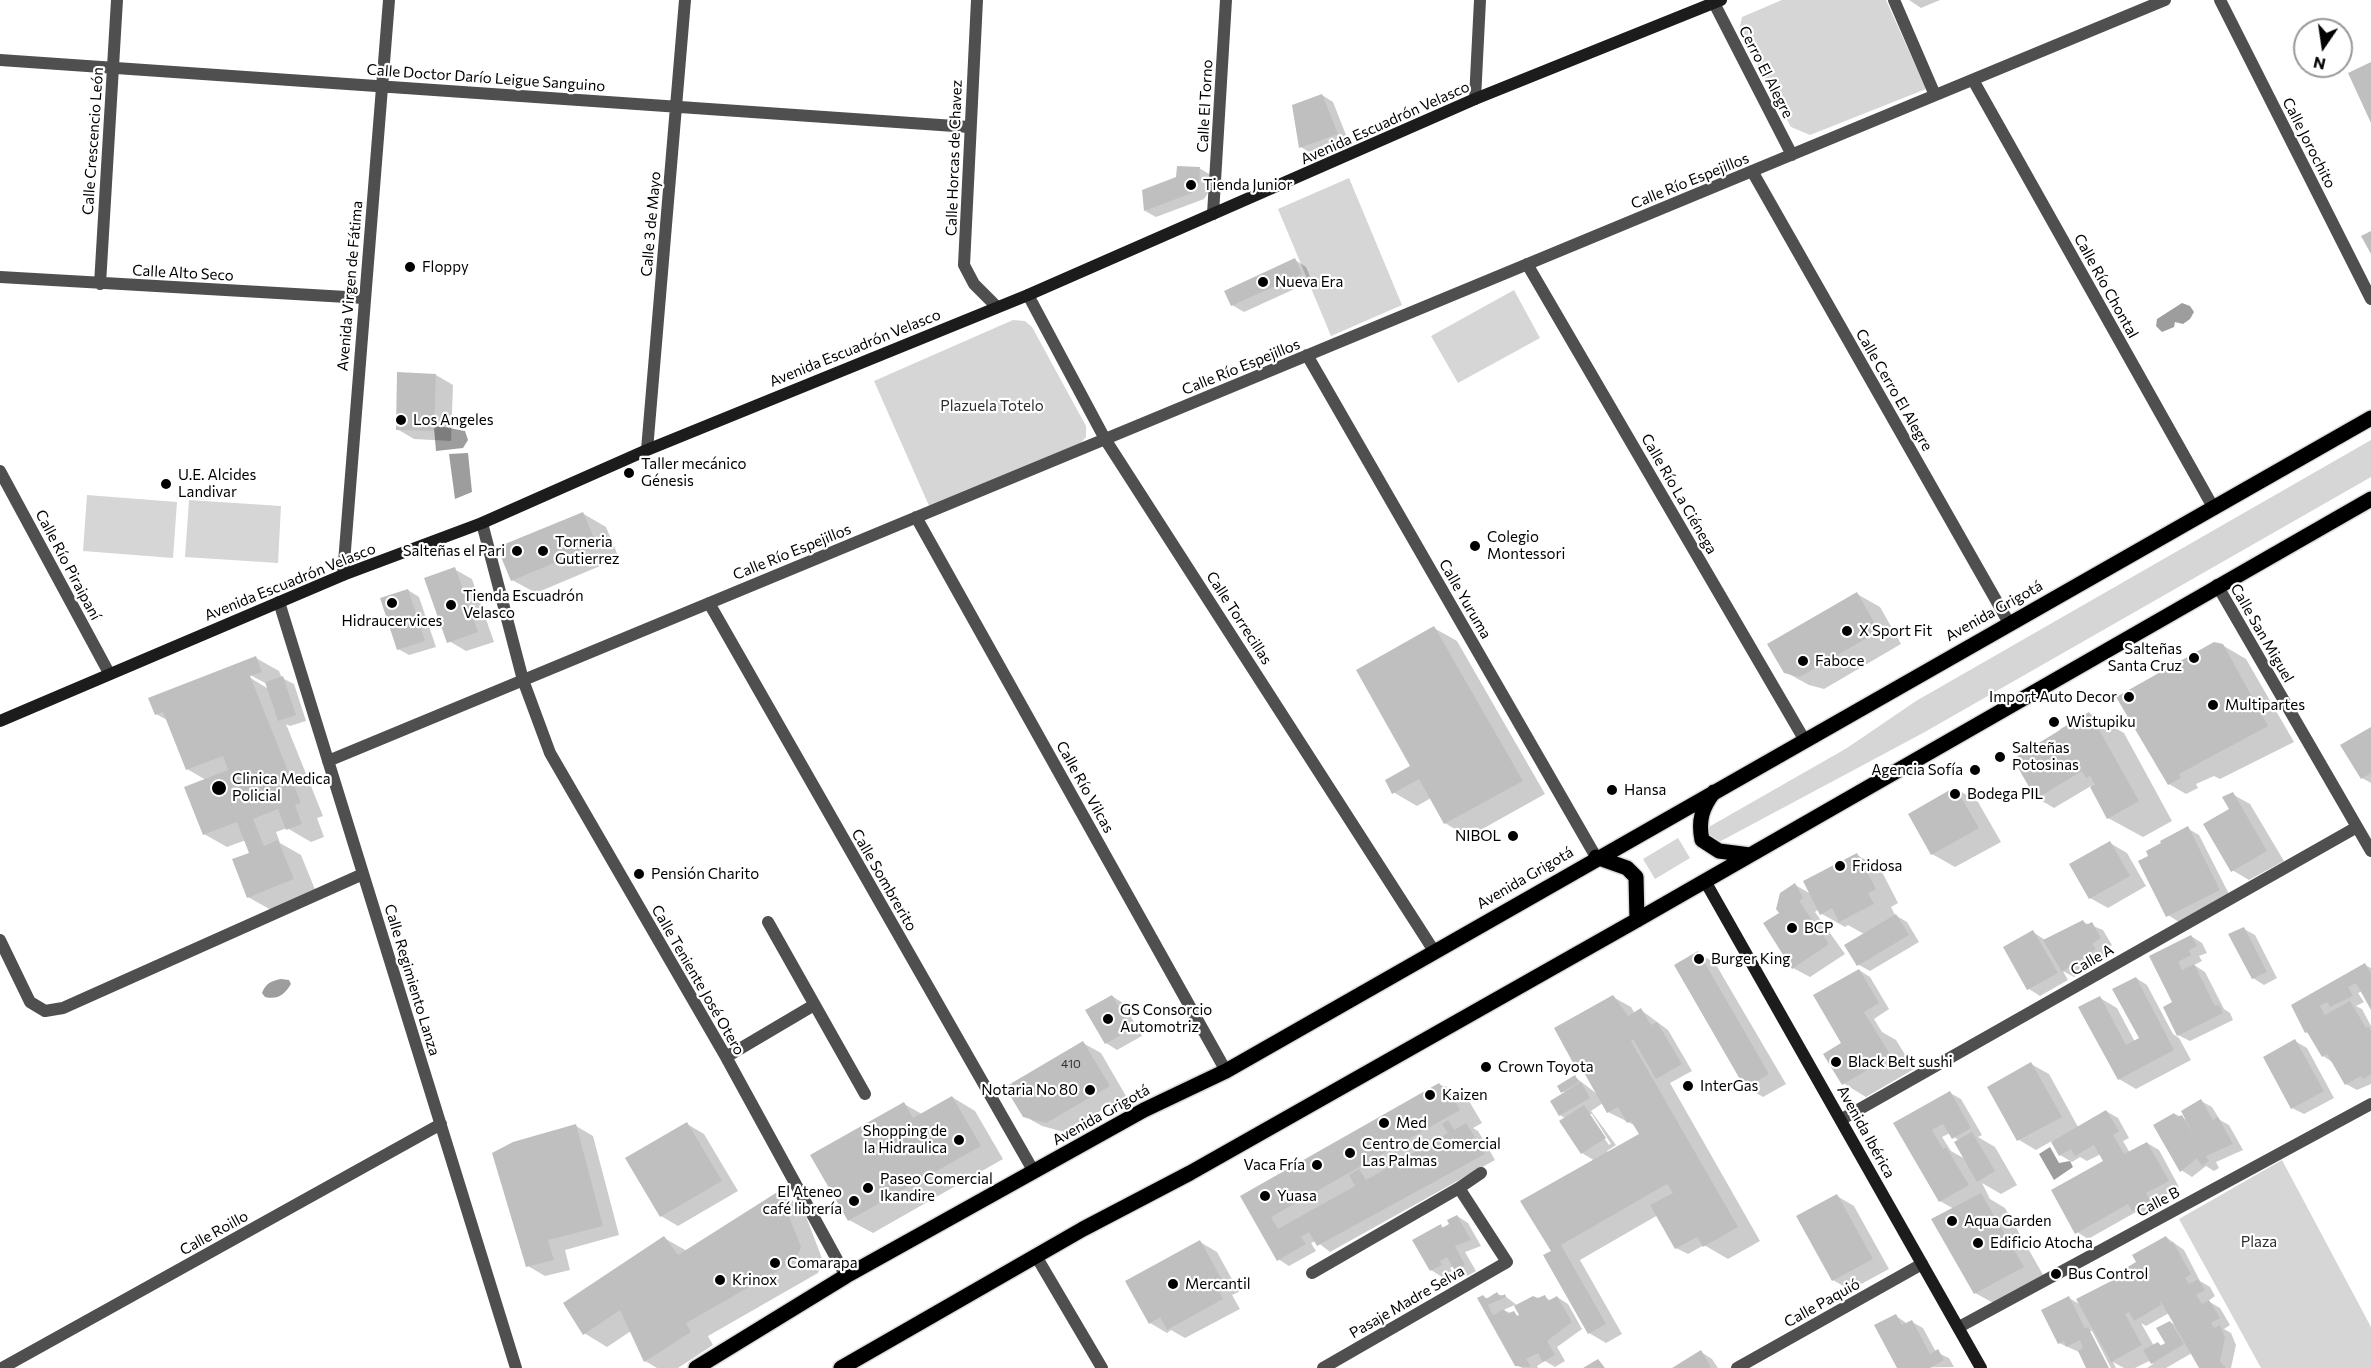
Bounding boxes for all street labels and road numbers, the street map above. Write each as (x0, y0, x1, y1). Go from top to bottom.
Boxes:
street label: Cerro El Alegre (1735, 23, 1797, 121)
street label: Calle El Torno (1194, 59, 1216, 153)
street label: Calle Doctor Darío Leigue Sanguino (366, 61, 606, 95)
street label: Calle Crescencio León (79, 66, 107, 216)
street label: Avenida Escuadrón Velasco (1298, 78, 1472, 168)
street label: Calle Horcas de Chavez (942, 80, 966, 236)
street label: Calle Jorochito (2278, 95, 2340, 191)
street label: Calle Río Espejillos (1628, 149, 1752, 213)
street label: Calle 3 de Mayo (637, 171, 665, 277)
street label: Avenida Virgen de Fátima (334, 200, 366, 372)
street label: Calle Río Chontal (2070, 231, 2142, 341)
street label: Calle Alto Seco (132, 261, 234, 285)
street label: Avenida Escuadrón Velasco (767, 305, 943, 391)
street label: Calle Cerro El Alegre (1852, 326, 1936, 454)
street label: Calle Río Espejillos (1179, 335, 1303, 399)
street label: Calle Río La Ciénega (1637, 431, 1721, 557)
street label: Calle Río Piraipaní (31, 507, 105, 623)
street label: Calle Río Espejillos (730, 520, 854, 584)
street label: Avenida Escuadrón Velasco (202, 539, 378, 625)
street label: Calle Yuruma (1435, 556, 1495, 642)
street label: Calle Torrecillas (1202, 568, 1276, 668)
street label: Avenida Grigotá (1942, 577, 2046, 645)
street label: Calle San Miguel (2226, 580, 2298, 686)
street label: Calle Río Vilcas (1052, 738, 1118, 836)
street label: Calle Sombrerito (848, 826, 920, 934)
street label: Avenida Grigotá (1473, 843, 1577, 913)
street label: Calle Regimiento Lanza (380, 902, 444, 1058)
street label: Calle Teniente José Otero (648, 902, 748, 1058)
street label: Calle A (2067, 940, 2117, 980)
street label: Avenida Grigotá (1049, 1081, 1153, 1149)
street label: Avenida Ibérica (1833, 1083, 1899, 1181)
street label: Calle B (2133, 1183, 2183, 1221)
street label: Calle Roillo (177, 1207, 251, 1259)
street label: Pasaje Madre Selva (1346, 1262, 1468, 1342)
street label: Calle Paquió (1781, 1275, 1863, 1331)

